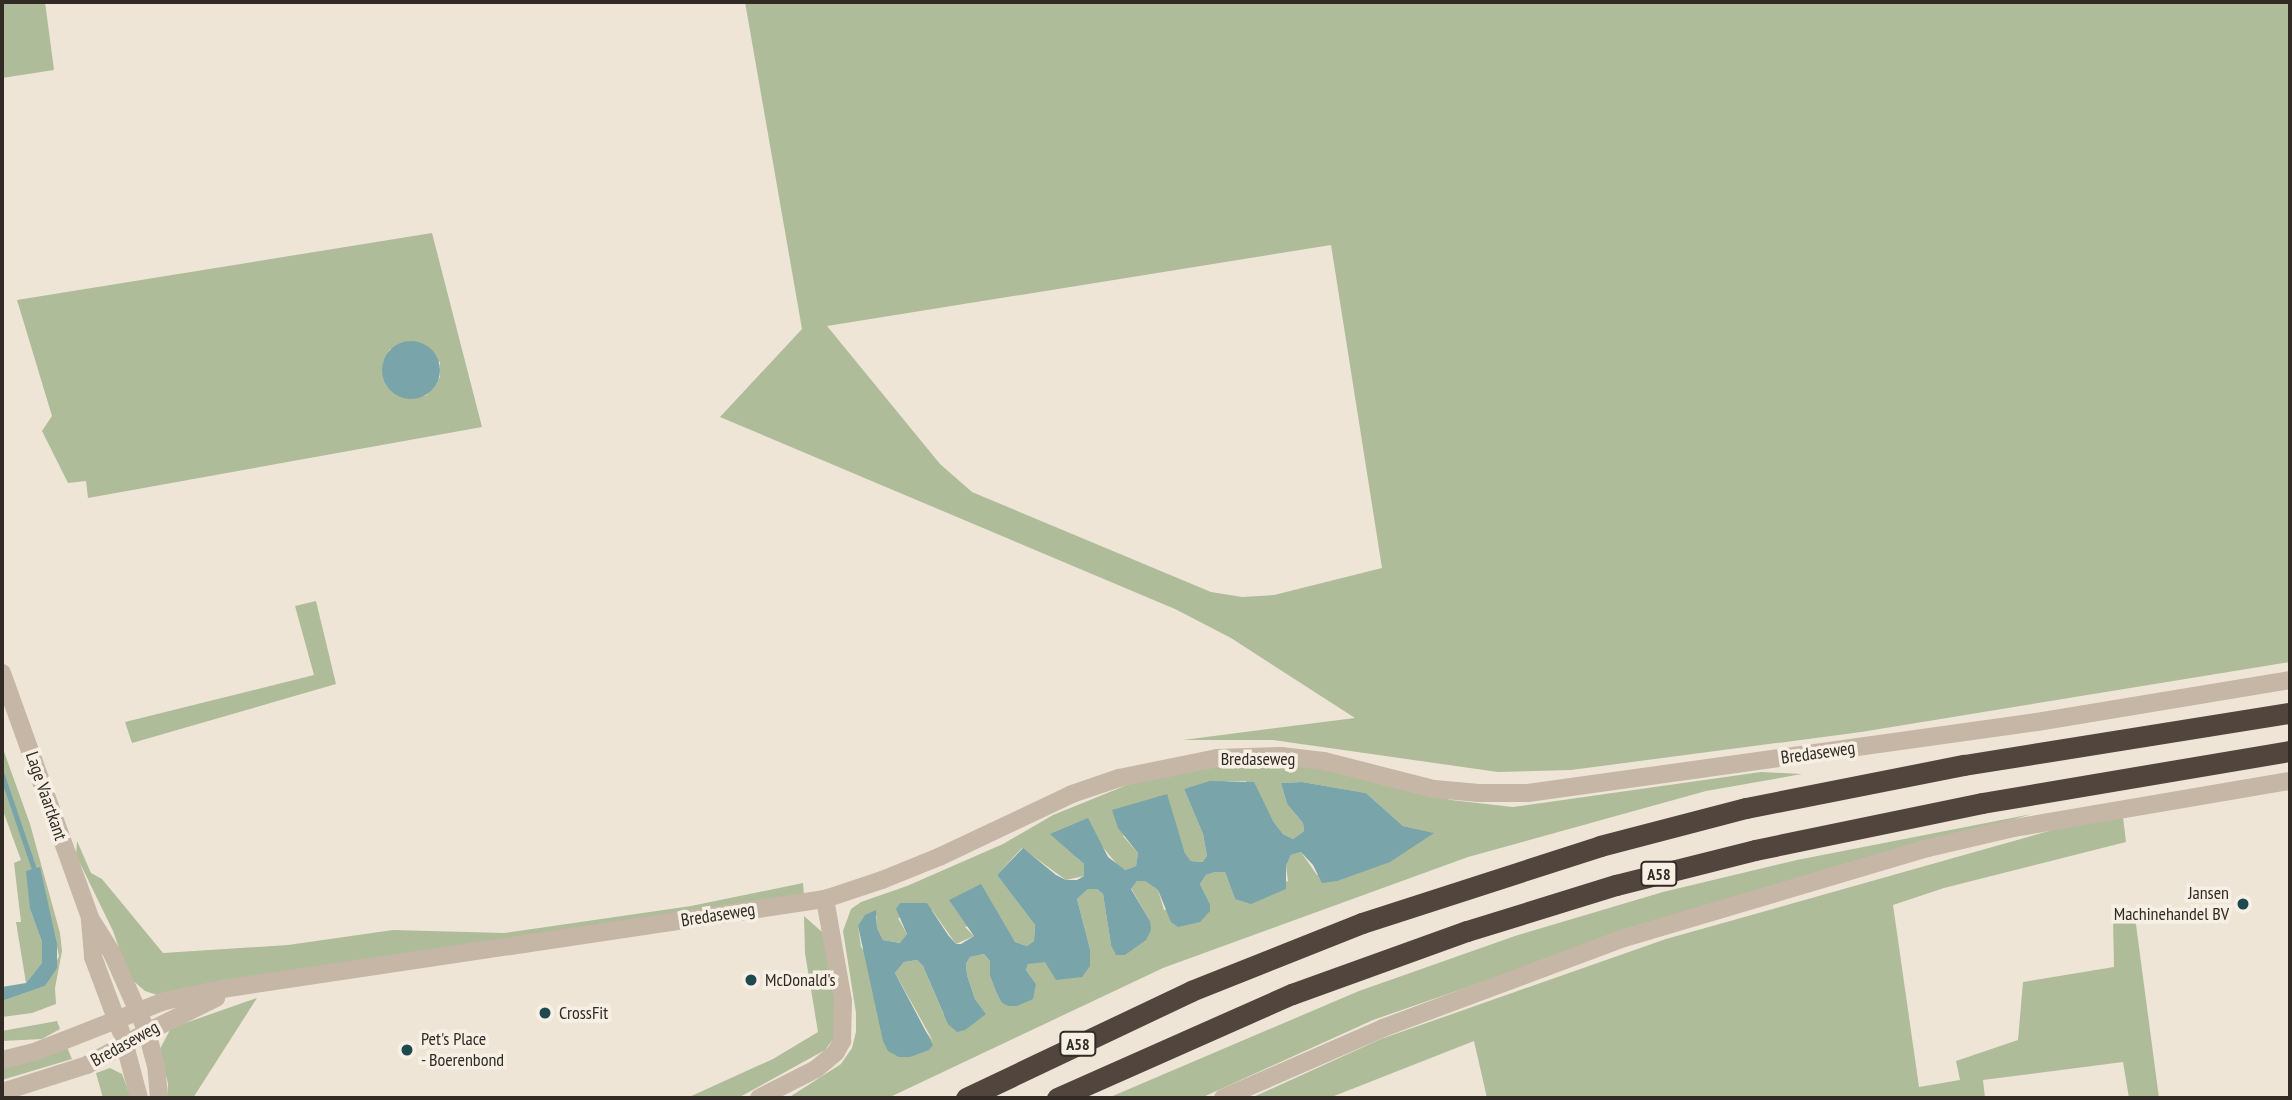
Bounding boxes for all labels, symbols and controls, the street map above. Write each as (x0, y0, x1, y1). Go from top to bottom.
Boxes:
street label: Bredaseweg (1779, 737, 1857, 769)
street label: Bredaseweg (1221, 748, 1295, 770)
street label: Lage Vaartkant (21, 749, 71, 843)
road number: A58 (1640, 862, 1678, 887)
place label: Jansen Machinehandel BV (2114, 883, 2229, 926)
marker: Jansen Machinehandel BV (2235, 896, 2251, 912)
street label: Bredaseweg (679, 898, 757, 932)
place label: McDonald's (765, 969, 836, 991)
marker: McDonald's (743, 972, 759, 988)
place label: CrossFit (559, 1002, 608, 1024)
marker: CrossFit (537, 1005, 553, 1021)
street label: Bredaseweg (87, 1016, 163, 1072)
place label: Pet's Place - Boerenbond (421, 1029, 505, 1072)
road number: A58 (1059, 1032, 1097, 1056)
marker: Pet's Place - Boerenbond (399, 1042, 415, 1058)

